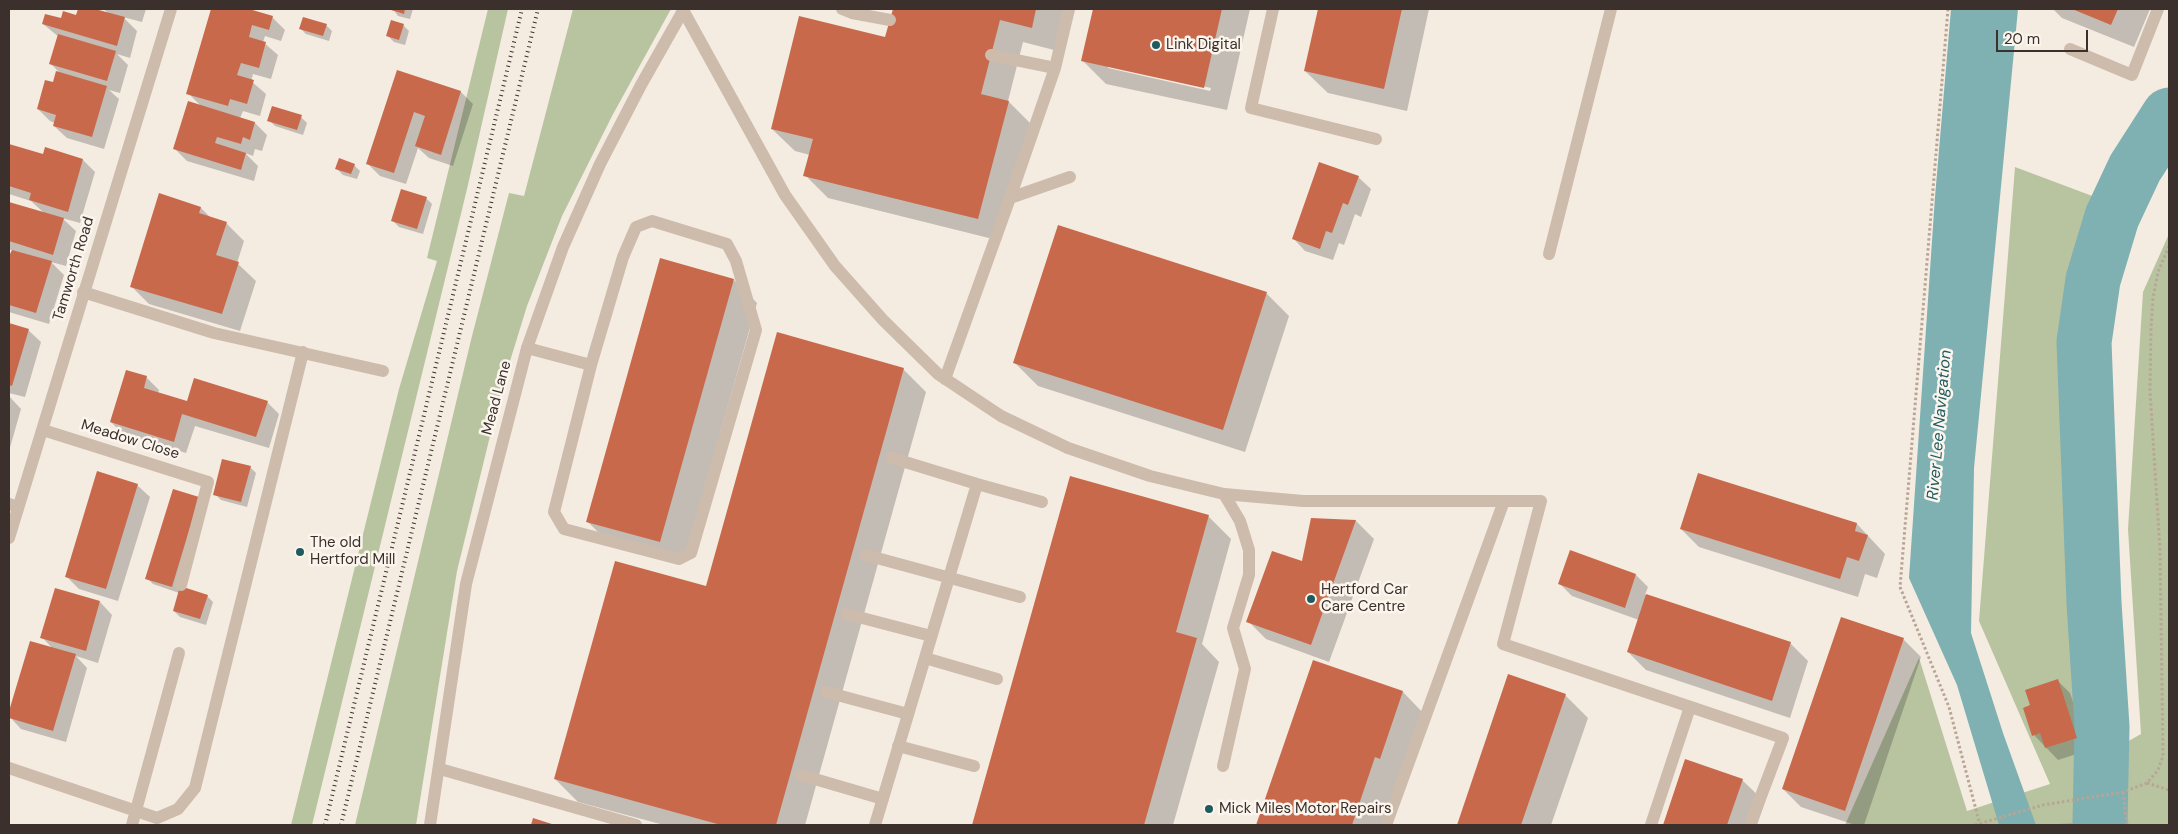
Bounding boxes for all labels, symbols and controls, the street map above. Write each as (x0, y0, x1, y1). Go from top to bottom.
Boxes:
scale bar (1998, 20, 2090, 52)
text: 20 m (2004, 29, 2040, 49)
place label: Link Digital (1166, 36, 1241, 54)
marker: Link Digital (1150, 39, 1162, 51)
street label: Tamworth Road (50, 215, 98, 323)
water label: River Lee Navigation (1924, 349, 1956, 501)
street label: Mead Lane (478, 359, 516, 437)
street label: Meadow Close (79, 417, 181, 463)
place label: The old Hertford Mill (310, 534, 395, 569)
marker: The old Hertford Mill (294, 546, 306, 558)
place label: Hertford Car Care Centre (1321, 581, 1408, 616)
marker: Hertford Car Care Centre (1305, 593, 1317, 605)
place label: Mick Miles Motor Repairs (1219, 800, 1391, 818)
marker: Mick Miles Motor Repairs (1203, 803, 1215, 815)

